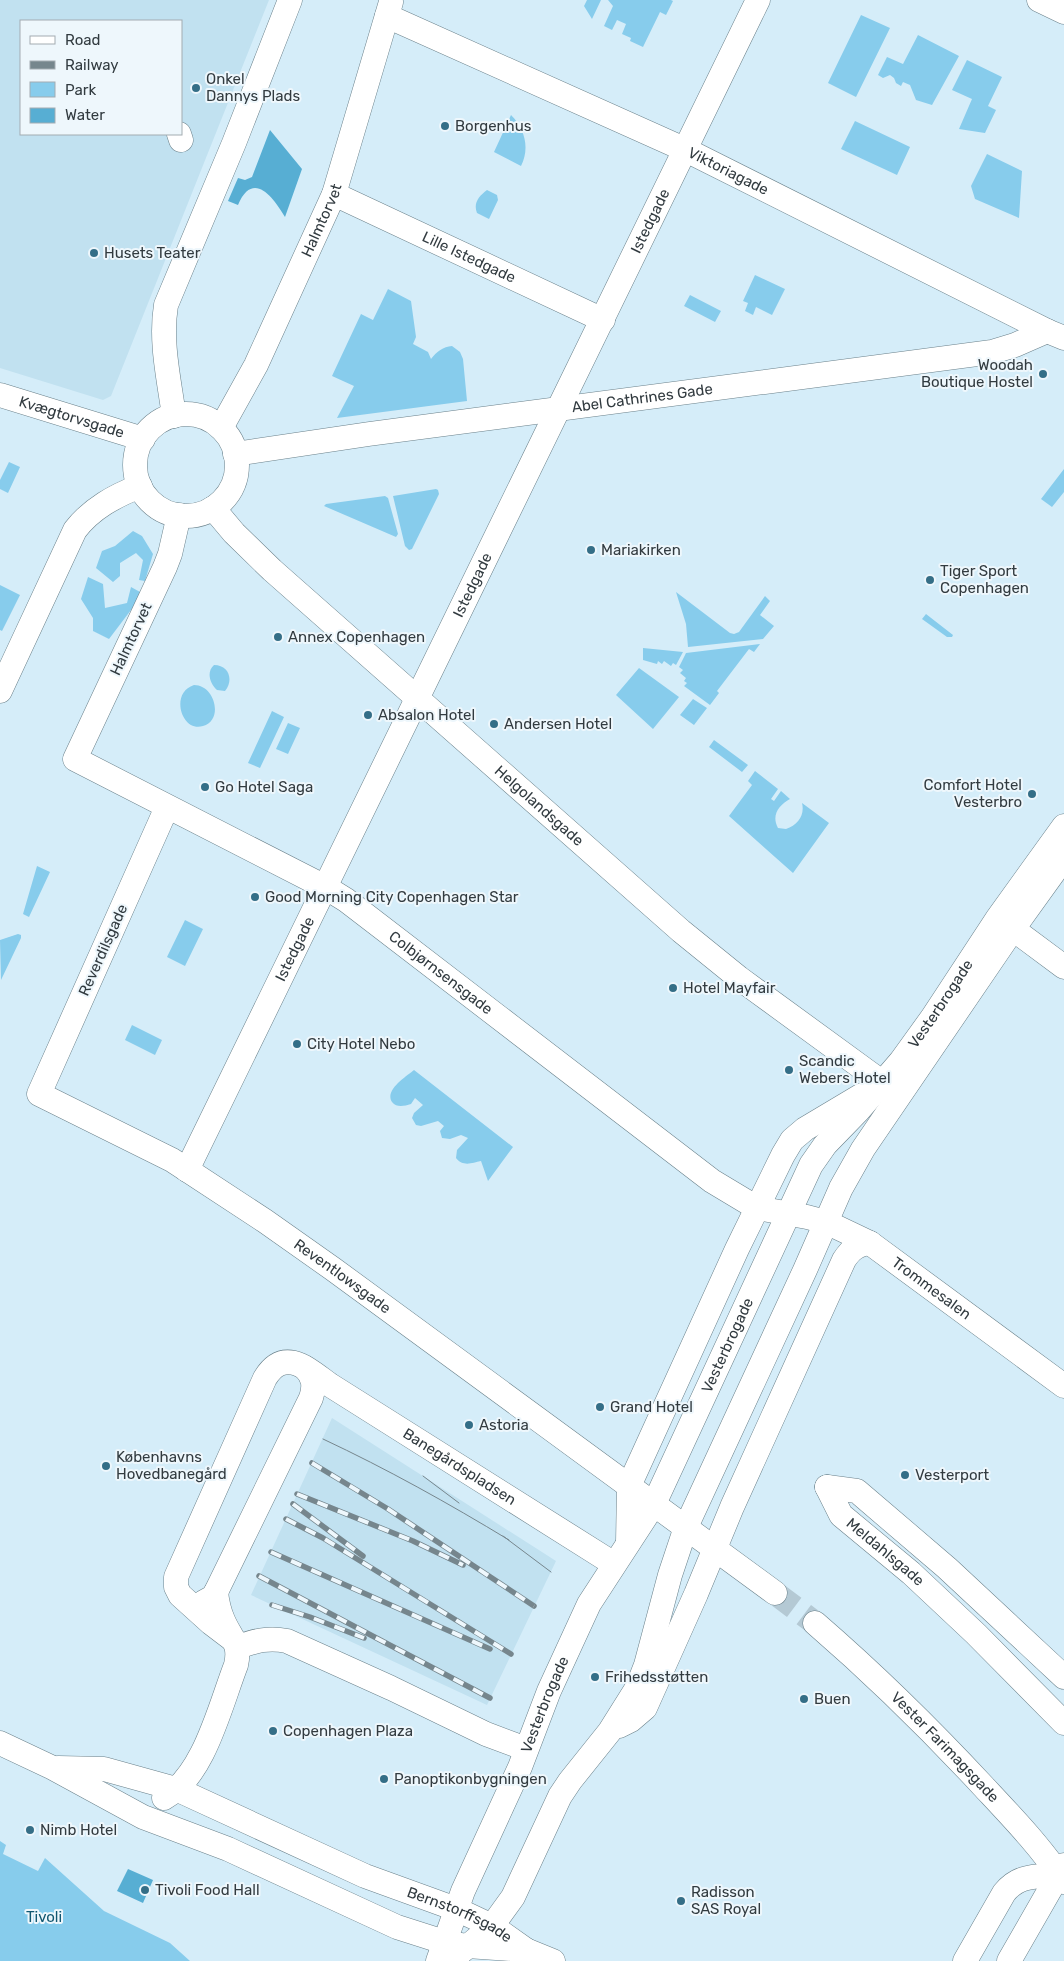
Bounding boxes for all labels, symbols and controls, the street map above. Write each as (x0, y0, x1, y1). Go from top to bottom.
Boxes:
legend (20, 20, 182, 135)
text: Road (65, 31, 101, 49)
text: Railway (65, 56, 119, 74)
place label: Onkel Dannys Plads (206, 70, 300, 105)
text: Park (65, 81, 96, 99)
marker: Onkel Dannys Plads (190, 82, 202, 94)
text: Water (65, 106, 105, 124)
place label: Borgenhus (455, 117, 532, 135)
marker: Borgenhus (439, 120, 451, 132)
street label: Viktoriagade (685, 143, 772, 199)
street label: Halmtorvet (298, 182, 346, 260)
street label: Istedgade (627, 186, 673, 256)
street label: Lille Istedgade (419, 228, 519, 287)
place label: Husets Teater (104, 244, 201, 262)
marker: Husets Teater (88, 247, 100, 259)
place label: Woodah Boutique Hostel (921, 356, 1033, 391)
marker: Woodah Boutique Hostel (1037, 368, 1049, 380)
street label: Abel Cathrines Gade (571, 380, 714, 416)
street label: Kvægtorvsgade (17, 392, 127, 442)
place label: Mariakirken (601, 541, 681, 559)
marker: Mariakirken (585, 544, 597, 556)
street label: Istedgade (449, 550, 496, 620)
place label: Tiger Sport Copenhagen (940, 562, 1029, 597)
marker: Tiger Sport Copenhagen (924, 574, 936, 586)
street label: Halmtorvet (106, 600, 156, 678)
place label: Annex Copenhagen (288, 628, 425, 646)
marker: Annex Copenhagen (272, 631, 284, 643)
place label: Absalon Hotel (378, 706, 475, 724)
marker: Absalon Hotel (362, 709, 374, 721)
place label: Andersen Hotel (504, 715, 612, 733)
marker: Andersen Hotel (488, 718, 500, 730)
street label: Helgolandsgade (491, 762, 587, 850)
place label: Comfort Hotel Vesterbro (924, 776, 1022, 811)
place label: Go Hotel Saga (215, 778, 313, 796)
marker: Go Hotel Saga (199, 781, 211, 793)
marker: Comfort Hotel Vesterbro (1026, 788, 1038, 800)
place label: Good Morning City Copenhagen Star (265, 888, 519, 906)
marker: Good Morning City Copenhagen Star (249, 891, 261, 903)
street label: Reverdilsgade (75, 901, 131, 999)
street label: Istedgade (272, 914, 318, 984)
street label: Colbjørnsensgade (385, 927, 496, 1018)
street label: Vesterbrogade (904, 956, 977, 1052)
place label: Hotel Mayfair (683, 979, 776, 997)
marker: Hotel Mayfair (667, 982, 679, 994)
place label: City Hotel Nebo (307, 1035, 415, 1053)
marker: City Hotel Nebo (291, 1038, 303, 1050)
place label: Scandic Webers Hotel (799, 1052, 891, 1087)
marker: Scandic Webers Hotel (783, 1064, 795, 1076)
street label: Reventlowsgade (290, 1235, 394, 1317)
street label: Trommesalen (888, 1253, 975, 1323)
street label: Vesterbrogade (698, 1295, 757, 1396)
place label: Grand Hotel (610, 1398, 693, 1416)
marker: Grand Hotel (594, 1401, 606, 1413)
place label: Astoria (479, 1416, 529, 1434)
marker: Astoria (463, 1419, 475, 1431)
street label: Banegårdspladsen (400, 1424, 519, 1509)
place label: Københavns Hovedbanegård (116, 1448, 227, 1483)
marker: Københavns Hovedbanegård (100, 1460, 112, 1472)
place label: Vesterport (915, 1466, 989, 1484)
marker: Vesterport (899, 1469, 911, 1481)
street label: Meldahlsgade (843, 1514, 928, 1590)
street label: Vesterbrogade (517, 1653, 573, 1755)
place label: Frihedsstøtten (605, 1668, 708, 1686)
marker: Frihedsstøtten (589, 1671, 601, 1683)
street label: Vester Farimagsgade (887, 1688, 1003, 1806)
place label: Buen (814, 1690, 851, 1708)
marker: Buen (798, 1693, 810, 1705)
place label: Copenhagen Plaza (283, 1722, 413, 1740)
marker: Copenhagen Plaza (267, 1725, 279, 1737)
place label: Panoptikonbygningen (394, 1770, 547, 1788)
marker: Panoptikonbygningen (378, 1773, 390, 1785)
place label: Nimb Hotel (40, 1821, 117, 1839)
marker: Nimb Hotel (24, 1824, 36, 1836)
place label: Tivoli Food Hall (155, 1881, 260, 1899)
street label: Bernstorffsgade (405, 1883, 516, 1946)
place label: Radisson SAS Royal (691, 1883, 761, 1918)
marker: Tivoli Food Hall (139, 1884, 151, 1896)
marker: Radisson SAS Royal (675, 1895, 687, 1907)
park label: Tivoli (26, 1908, 62, 1926)

